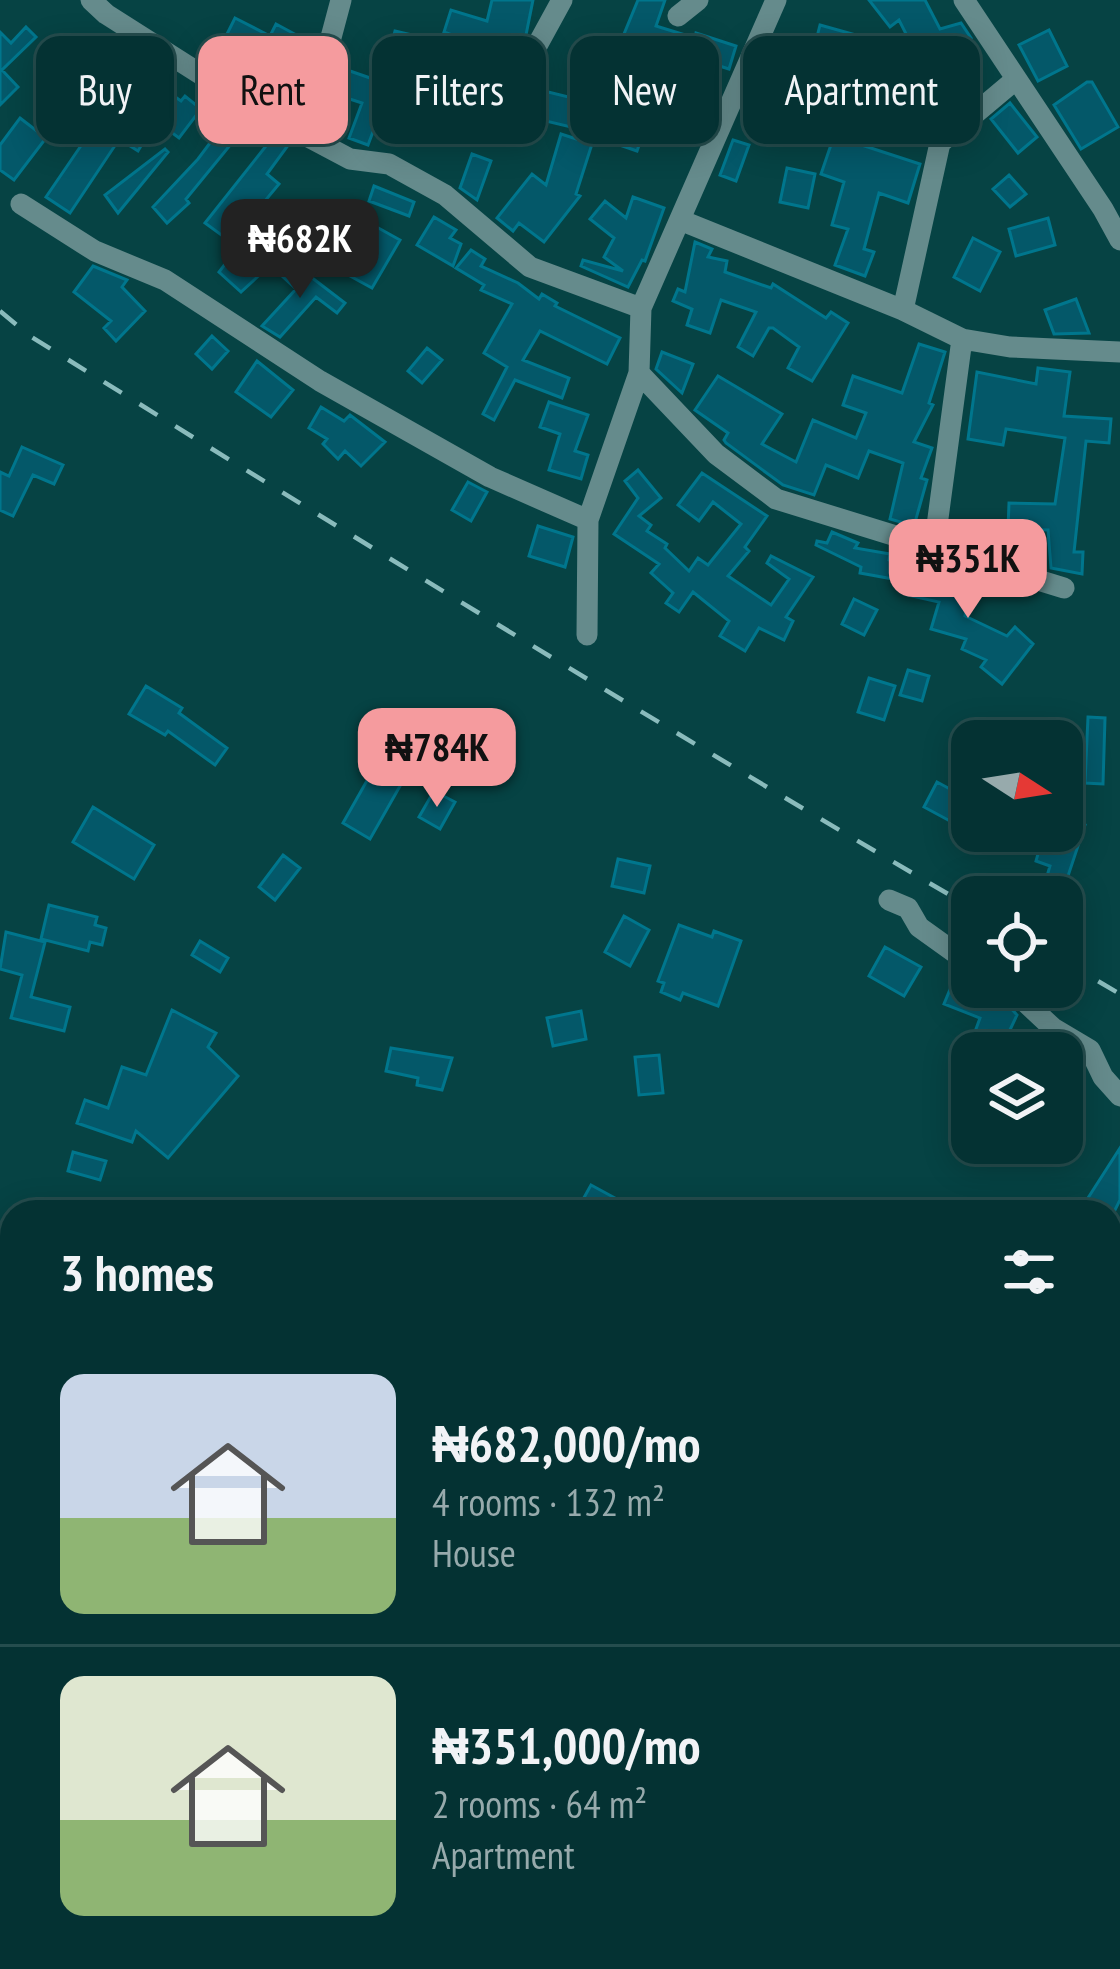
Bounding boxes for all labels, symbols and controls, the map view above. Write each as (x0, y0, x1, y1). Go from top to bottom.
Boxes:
chip: Buy (36, 36, 174, 144)
chip: Rent (198, 36, 348, 144)
chip: Filters (372, 36, 546, 144)
chip: New (570, 36, 719, 144)
chip: Apartment (743, 36, 980, 144)
pin: ₦682K (216, 199, 384, 301)
text: ₦682K (248, 212, 352, 263)
pin: ₦351K (884, 519, 1052, 621)
text: ₦351K (916, 532, 1020, 583)
pin: ₦784K (353, 708, 521, 810)
north arrow (951, 720, 1083, 852)
map controls (951, 720, 1083, 1164)
text: ₦784K (385, 721, 489, 772)
button: locate (951, 876, 1083, 1008)
button: layers (951, 1032, 1083, 1164)
text: 3 homes (60, 1239, 214, 1305)
icon: filters (996, 1239, 1062, 1305)
text: ₦682,000/mo (432, 1410, 700, 1476)
icon: home (156, 1422, 300, 1566)
text: 4 rooms · 132 m² (432, 1476, 665, 1527)
text: House (432, 1527, 516, 1578)
text: ₦351,000/mo (432, 1712, 700, 1778)
icon: home (156, 1724, 300, 1868)
text: 2 rooms · 64 m² (432, 1778, 647, 1829)
text: Apartment (432, 1829, 575, 1880)

